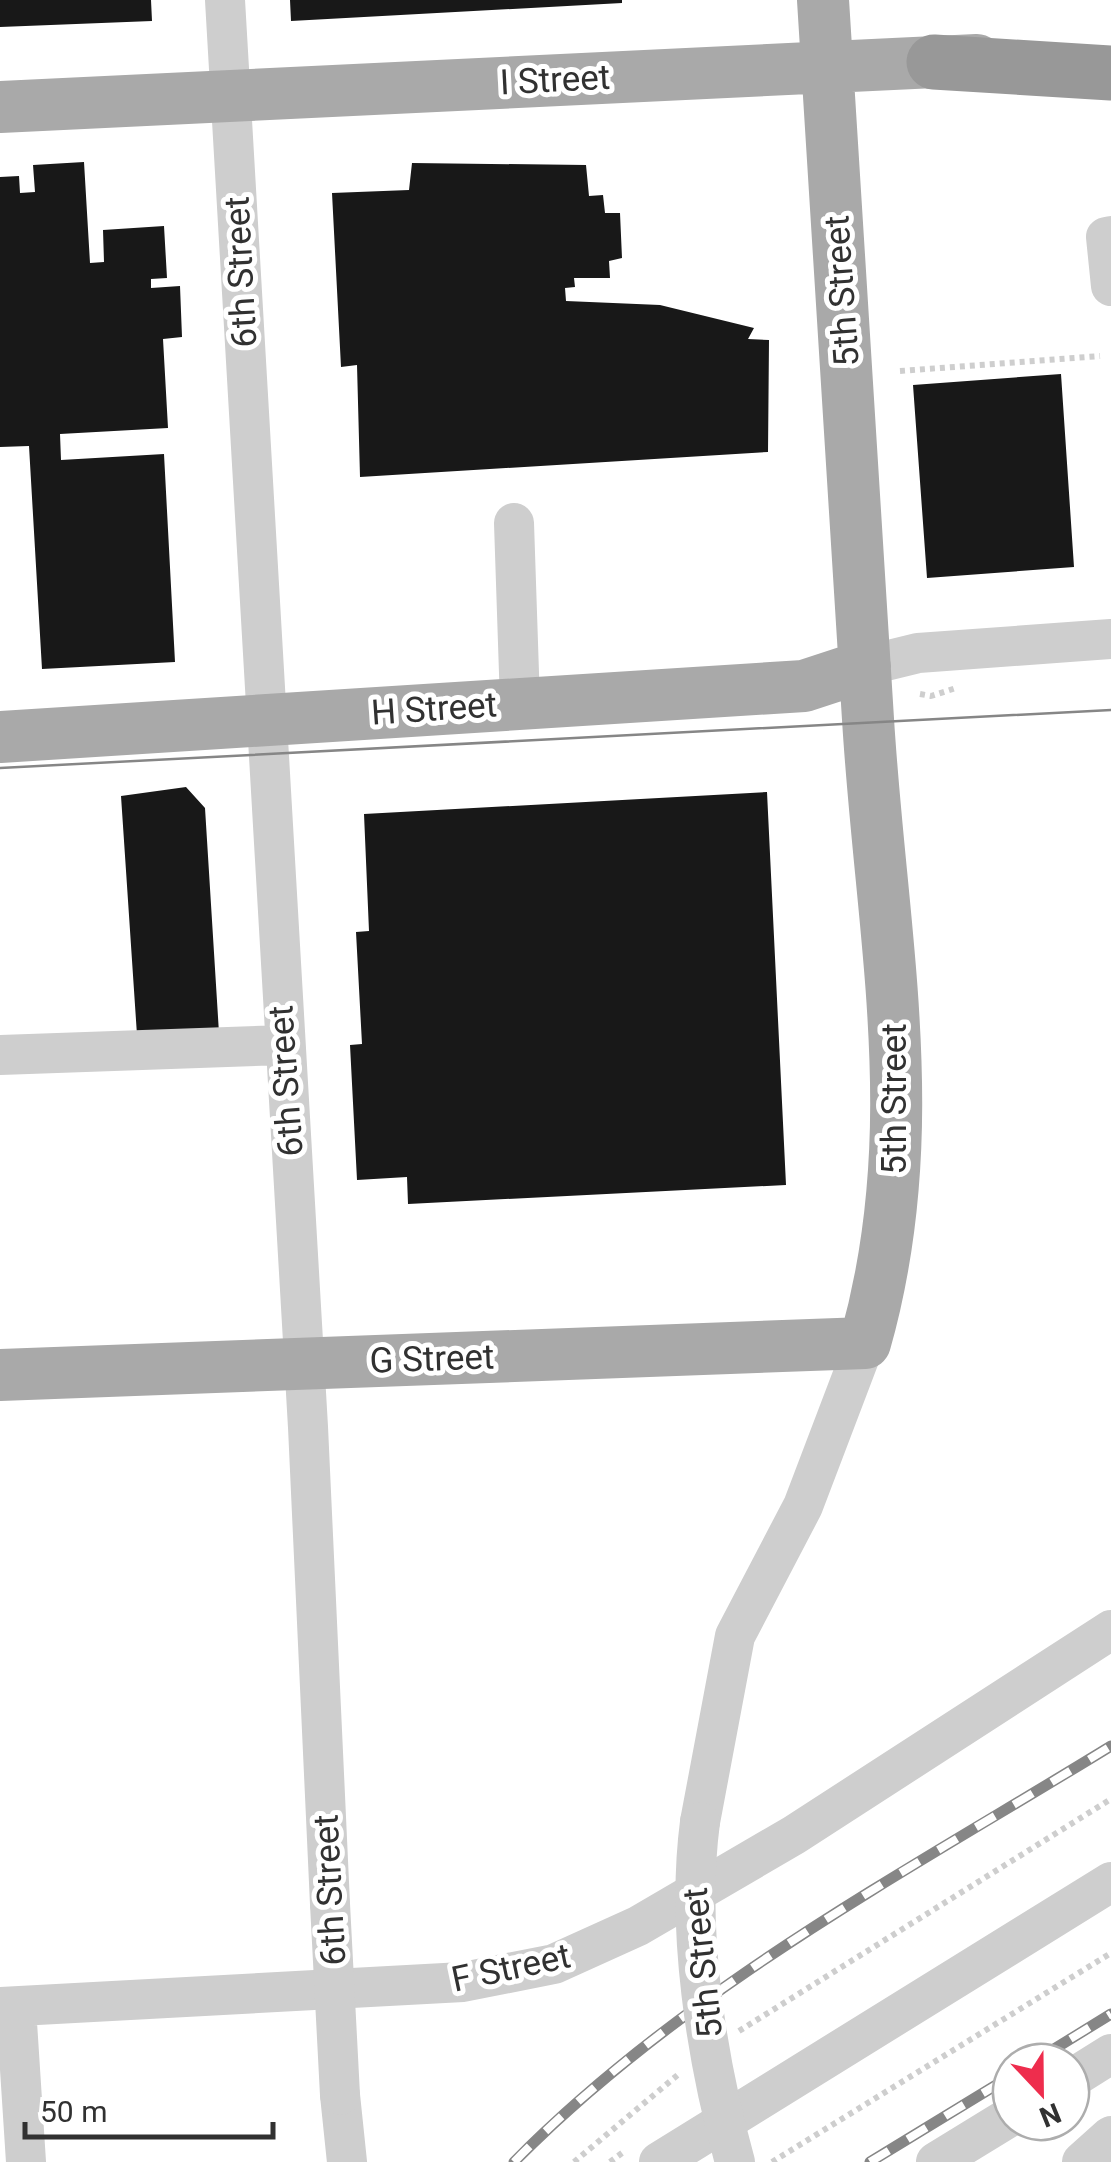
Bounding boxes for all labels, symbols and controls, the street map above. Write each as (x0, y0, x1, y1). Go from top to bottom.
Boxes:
street label: I Street (499, 57, 611, 103)
street label: 6th Street (217, 195, 265, 349)
street label: 5th Street (816, 214, 868, 368)
street label: H Street (370, 684, 498, 734)
street label: 6th Street (260, 1004, 312, 1158)
street label: 5th Street (874, 1023, 915, 1175)
street label: G Street (369, 1336, 495, 1382)
street label: 6th Street (306, 1813, 354, 1967)
street label: 5th Street (675, 1886, 731, 2040)
street label: F Street (448, 1935, 574, 2001)
north arrow (991, 2042, 1091, 2142)
scale bar (25, 2077, 272, 2139)
text: 50 m (40, 2094, 107, 2129)
text: N (1035, 2096, 1066, 2134)

